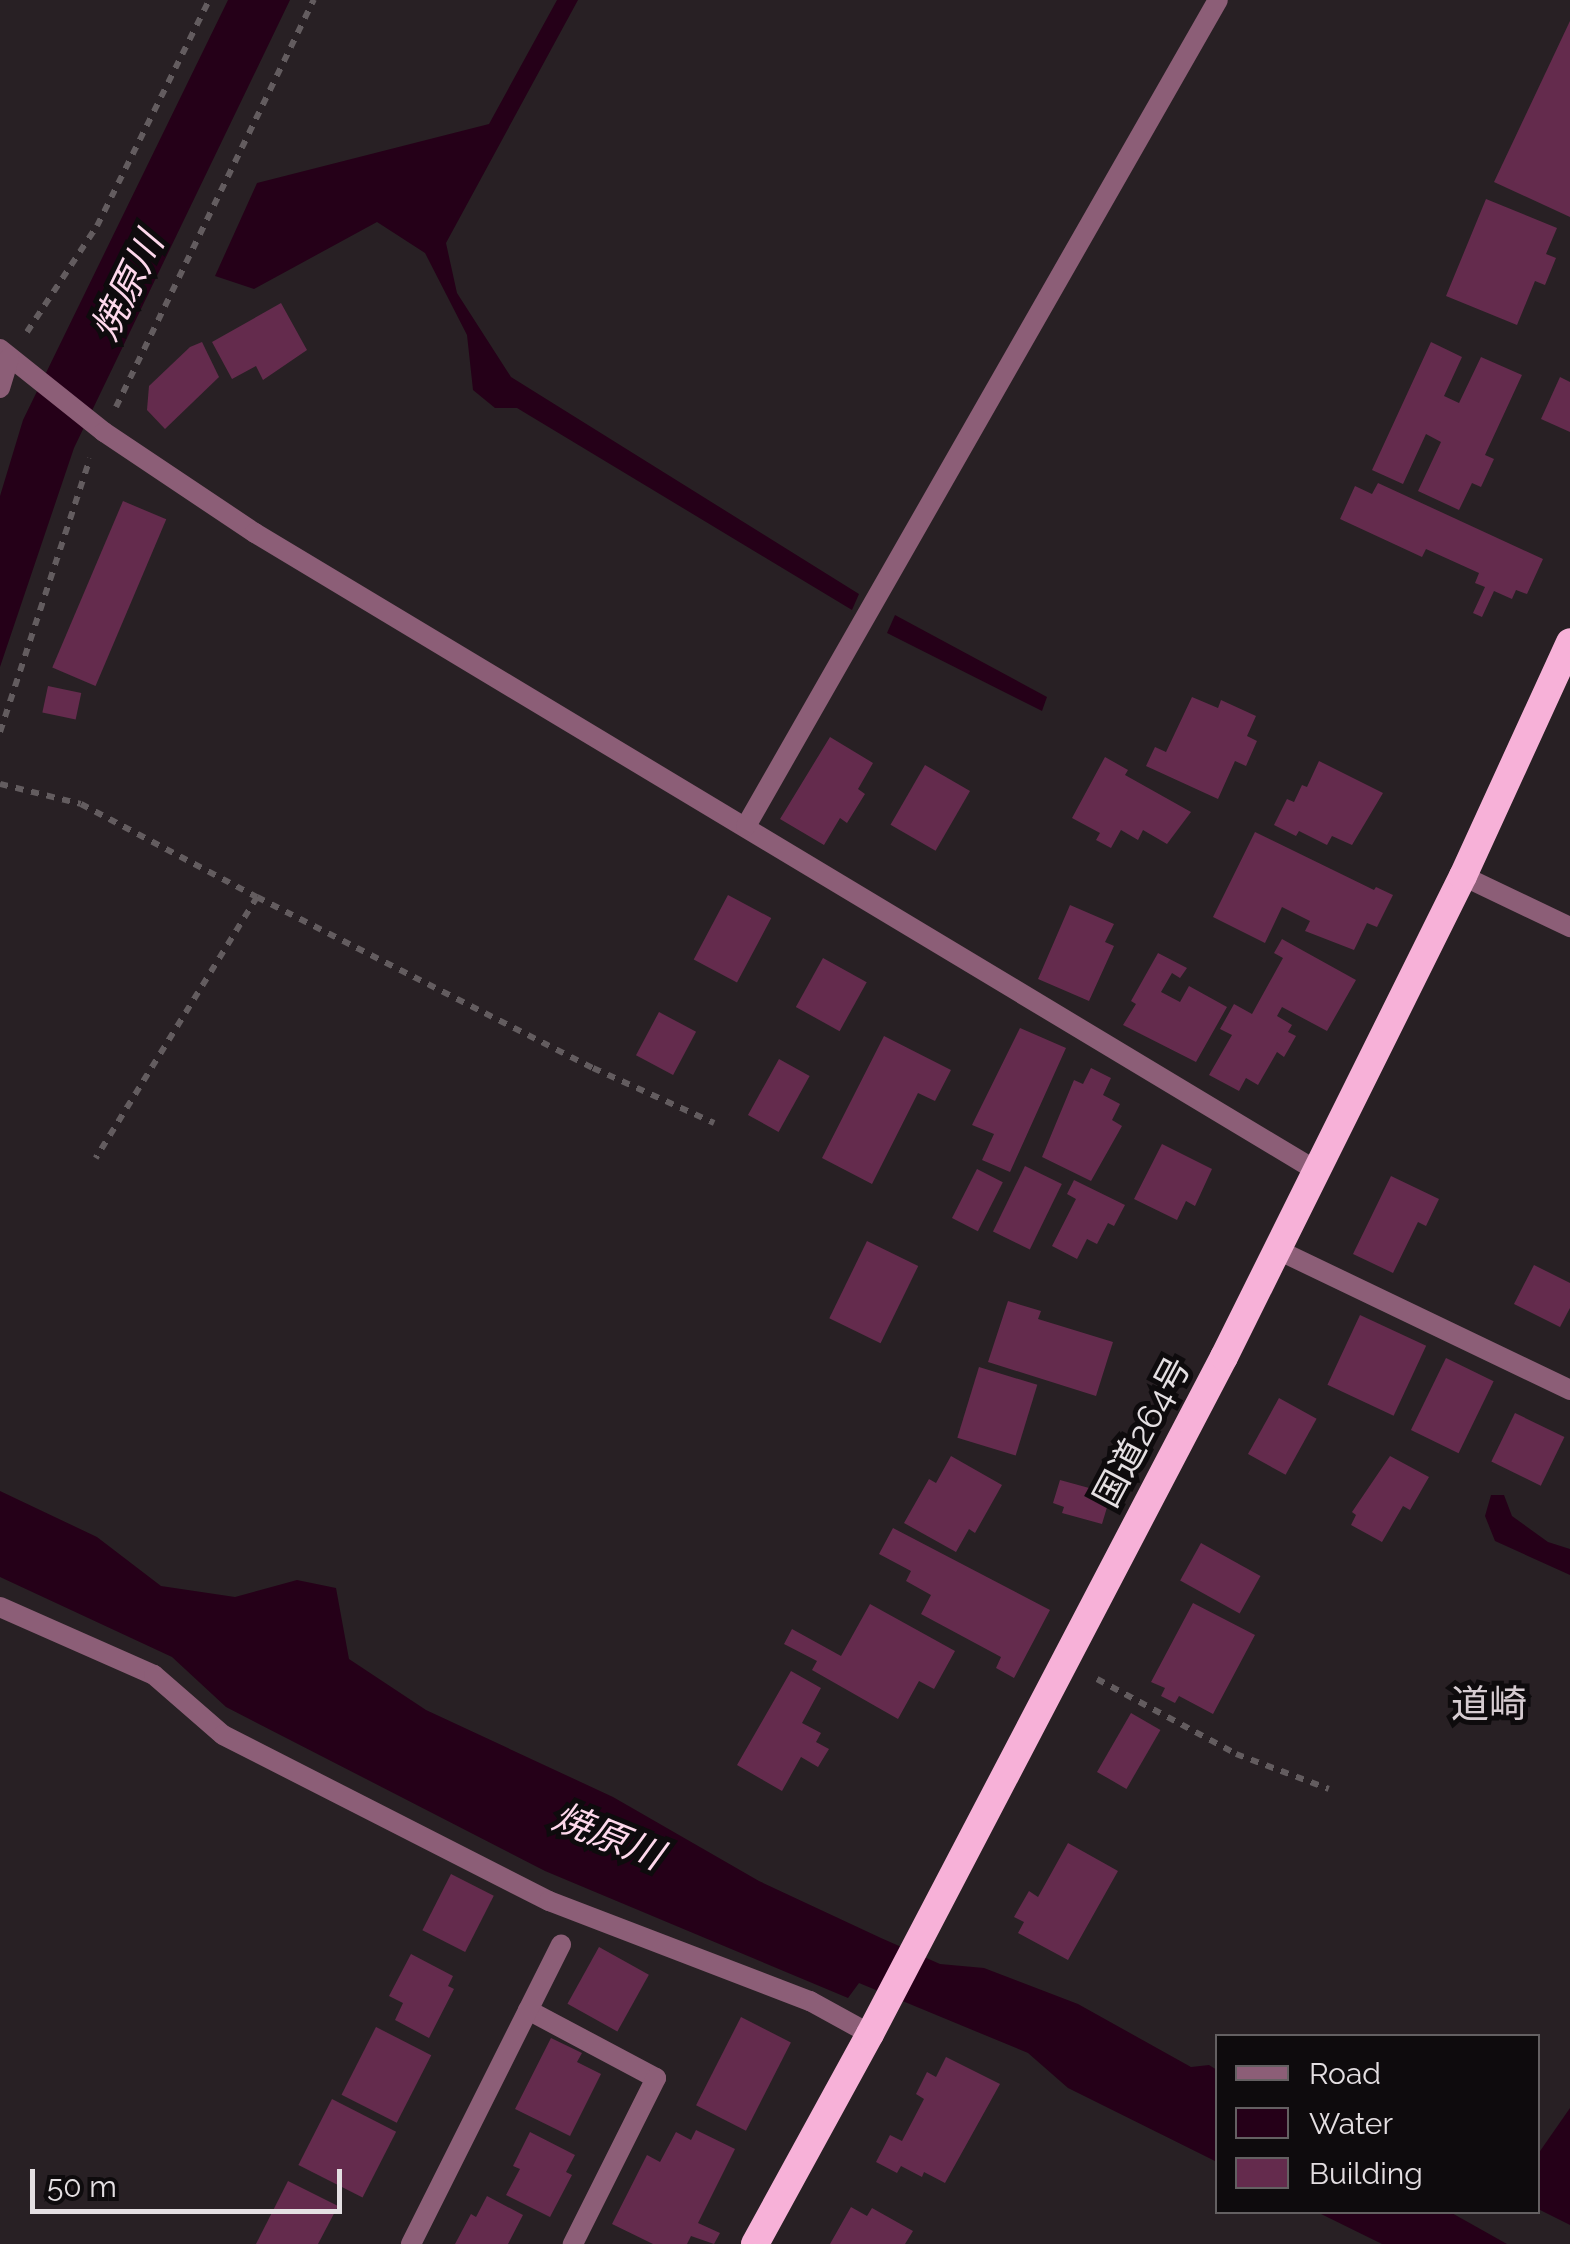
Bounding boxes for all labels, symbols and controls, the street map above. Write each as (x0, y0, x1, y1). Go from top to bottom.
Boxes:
water label: 焼原川 (82, 225, 172, 347)
street label: 国道264号 (1085, 1350, 1199, 1514)
district label: 道崎 (1451, 1681, 1527, 1727)
water label: 焼原川 (547, 1794, 669, 1878)
legend (1215, 2034, 1540, 2214)
text: Road (1309, 2056, 1381, 2091)
text: Water (1309, 2106, 1393, 2141)
scale bar (35, 2149, 348, 2211)
text: Building (1309, 2156, 1423, 2191)
text: 50 m (47, 2169, 117, 2204)

